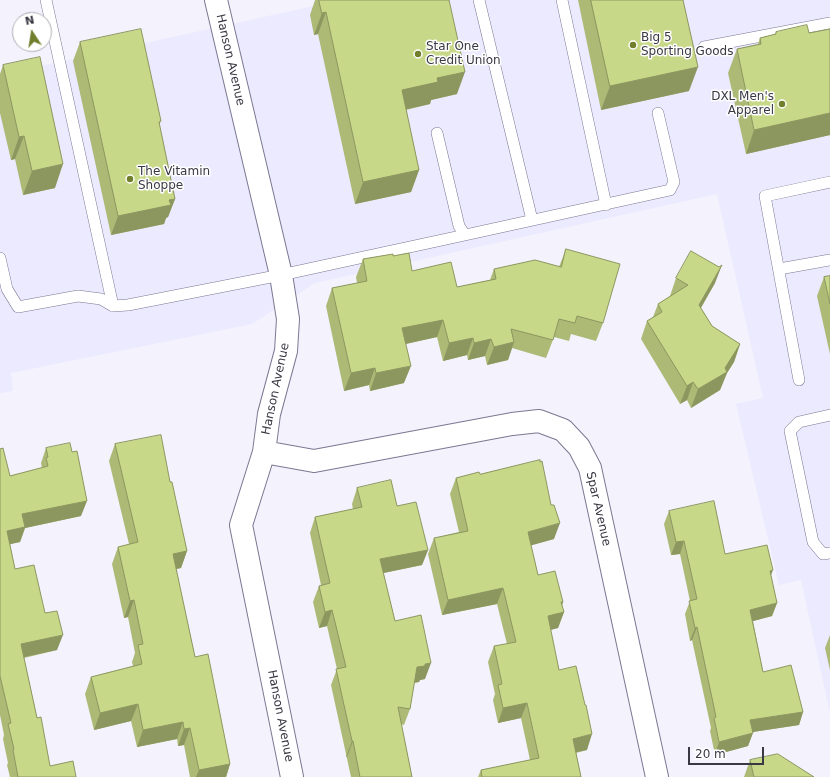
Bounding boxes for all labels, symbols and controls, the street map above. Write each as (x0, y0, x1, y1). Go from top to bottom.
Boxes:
north arrow (12, 12, 52, 52)
text: N (24, 13, 35, 28)
street label: Hanson Avenue (212, 13, 248, 107)
place label: Big 5 Sporting Goods (641, 31, 733, 59)
place label: Star One Credit Union (426, 40, 501, 68)
marker: Big 5 Sporting Goods (628, 40, 638, 50)
marker: Star One Credit Union (413, 49, 423, 59)
place label: DXL Men's Apparel (711, 90, 774, 118)
marker: DXL Men's Apparel (777, 99, 787, 109)
place label: The Vitamin Shoppe (138, 165, 210, 193)
marker: The Vitamin Shoppe (125, 174, 135, 184)
street label: Hanson Avenue (259, 342, 293, 436)
street label: Spar Avenue (582, 470, 614, 548)
street label: Hanson Avenue (264, 669, 296, 763)
scale bar (690, 739, 766, 765)
text: 20 m (695, 747, 726, 761)

